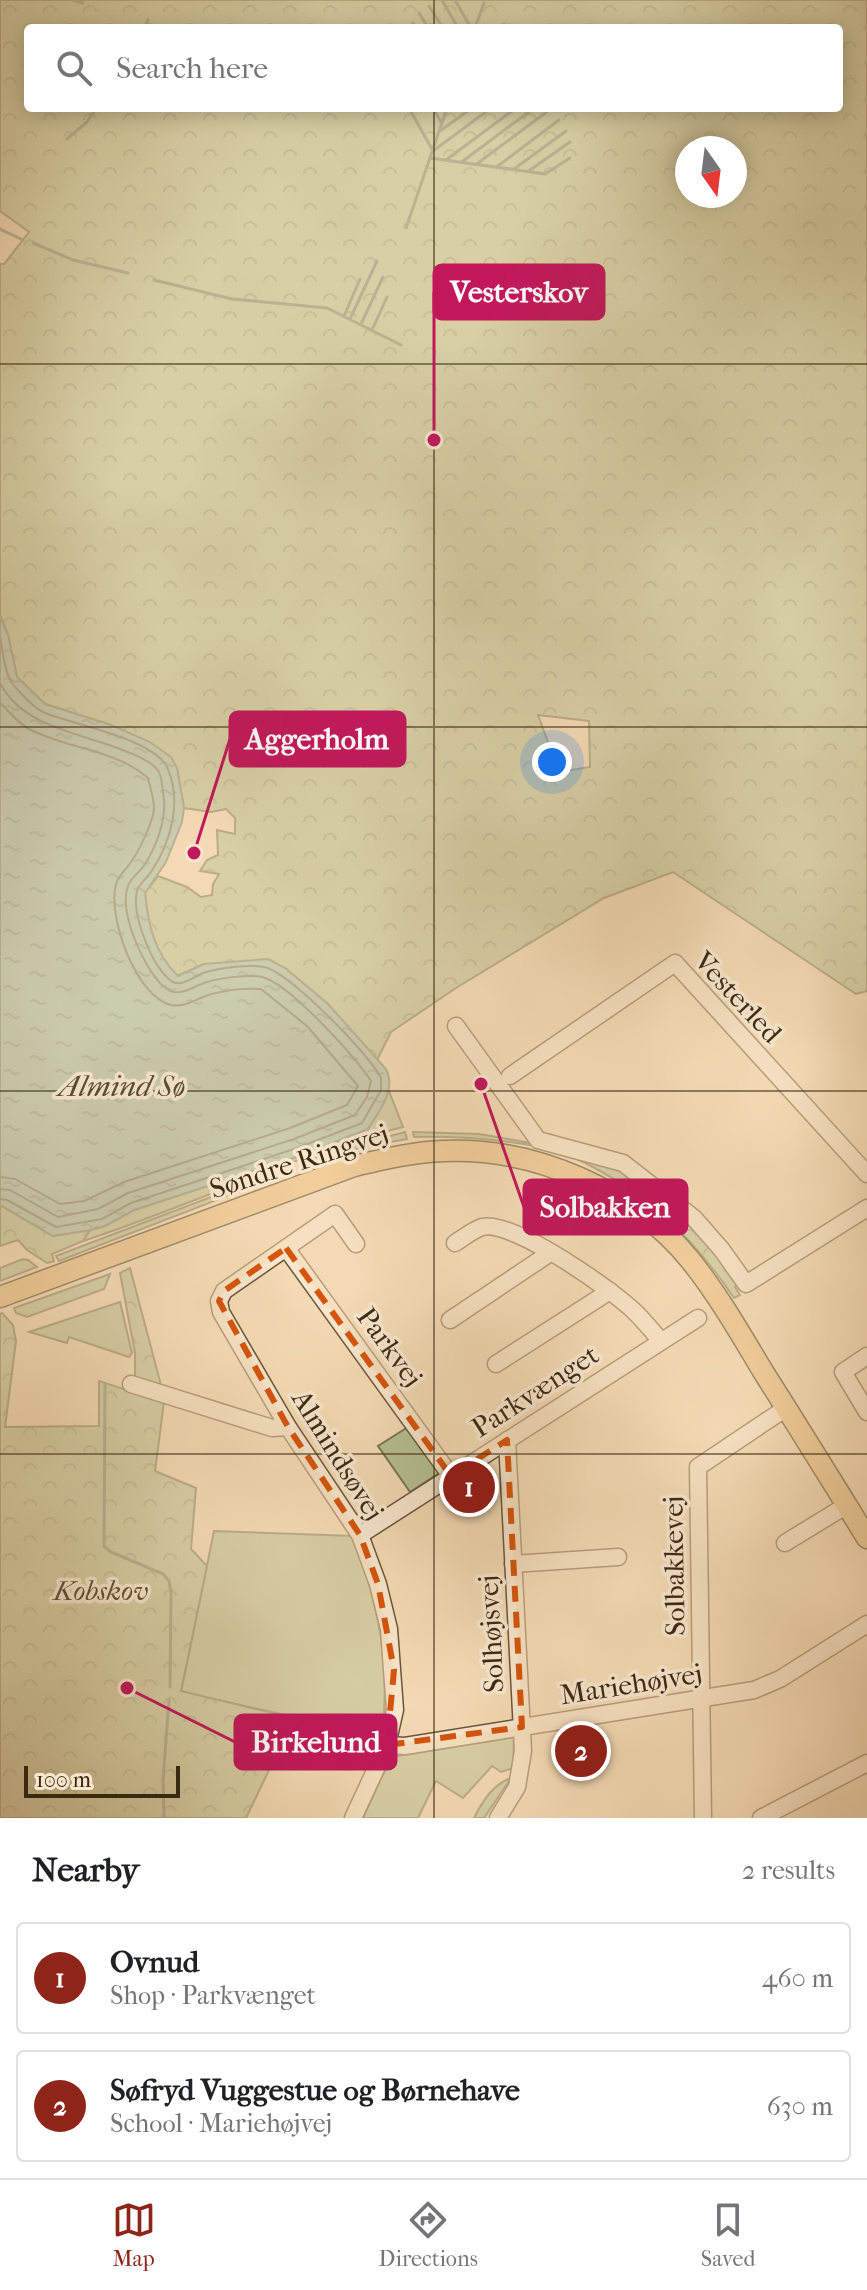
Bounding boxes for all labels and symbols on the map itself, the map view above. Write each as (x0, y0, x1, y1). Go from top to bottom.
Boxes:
north arrow (675, 136, 747, 208)
callout: Vesterskov (434, 265, 604, 319)
text: Vesterskov (449, 275, 590, 310)
callout: Aggerholm (230, 712, 405, 766)
text: Aggerholm (243, 722, 390, 757)
your location (532, 742, 572, 782)
street label: Vesterled (687, 944, 789, 1050)
water label: Almind Sø (55, 1069, 185, 1104)
street label: Søndre Ringvej (205, 1117, 393, 1205)
callout: Solbakken (524, 1180, 687, 1234)
text: Solbakken (540, 1190, 671, 1225)
street label: Parkvej (350, 1301, 430, 1393)
street label: Parkvænget (465, 1338, 605, 1444)
street label: Almindsøvej (284, 1383, 391, 1526)
pin: 1 (443, 1457, 495, 1517)
street label: Solbakkevej (656, 1496, 692, 1636)
park label: Kobskov (52, 1574, 148, 1607)
street label: Solhøjsvej (471, 1574, 511, 1694)
street label: Mariehøjvej (558, 1656, 704, 1712)
callout: Birkelund (235, 1715, 396, 1769)
pin: 2 (555, 1721, 607, 1781)
text: Birkelund (251, 1725, 382, 1760)
scale bar (24, 1762, 180, 1798)

